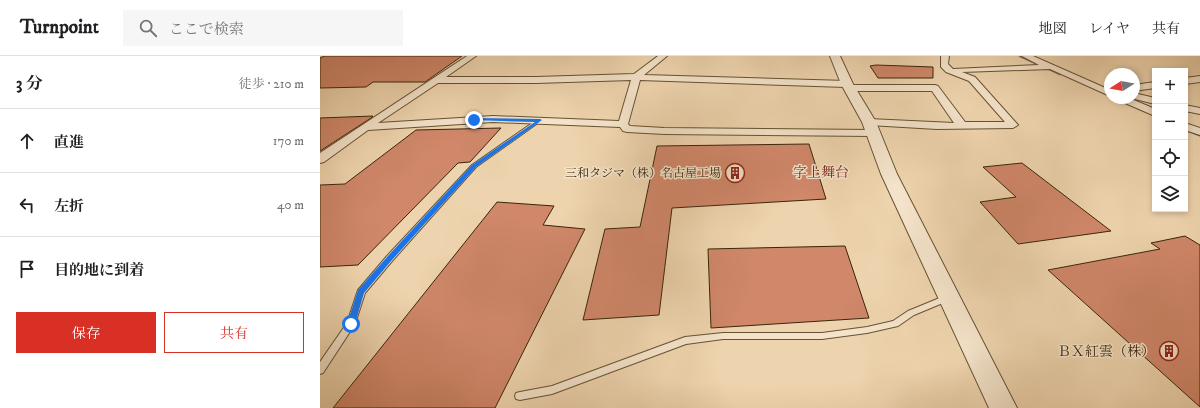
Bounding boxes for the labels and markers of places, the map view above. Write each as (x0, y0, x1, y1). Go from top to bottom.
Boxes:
building icon: 三和タジマ（株）名古屋工場 (724, 162, 746, 184)
place label: 三和タジマ（株）名古屋工場 (565, 166, 721, 181)
building icon: ＢＸ紅雲（株） (1158, 340, 1180, 362)
place label: ＢＸ紅雲（株） (1057, 343, 1155, 361)

